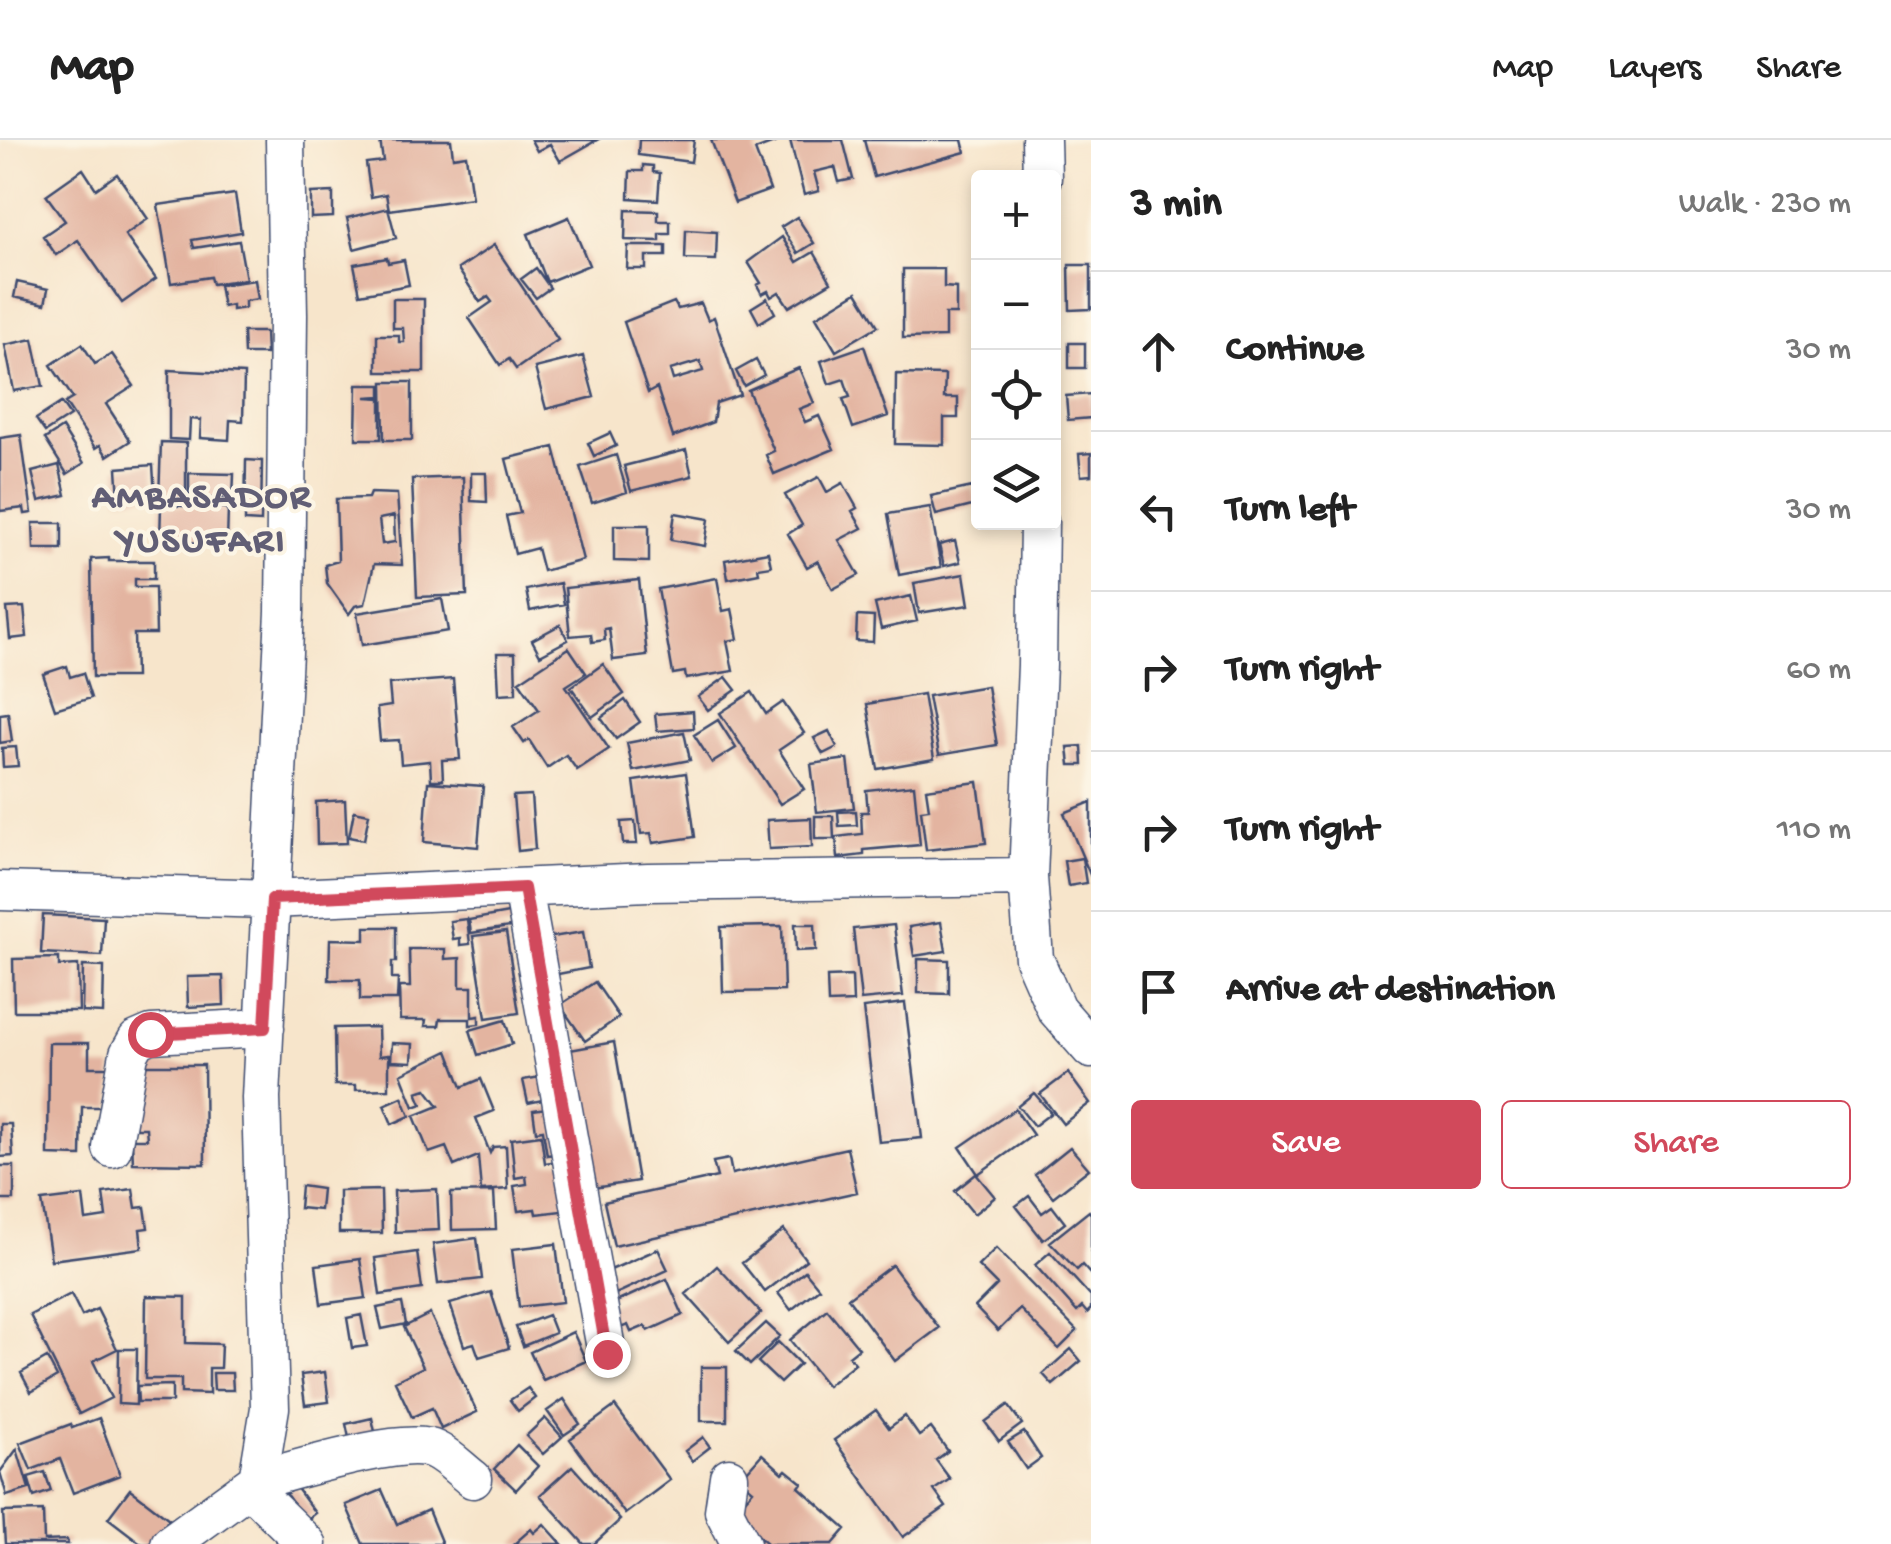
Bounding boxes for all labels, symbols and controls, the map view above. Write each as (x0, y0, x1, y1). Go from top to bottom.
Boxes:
text: Map (50, 41, 134, 98)
text: Map (1492, 49, 1553, 90)
text: Layers (1608, 49, 1701, 90)
text: Share (1756, 49, 1841, 90)
map controls (971, 170, 1061, 530)
button: + (971, 170, 1061, 260)
text: 3 min (1131, 181, 1222, 230)
text: Walk · 230 m (1679, 186, 1851, 224)
button: − (971, 260, 1061, 350)
icon: ahead (1131, 324, 1186, 379)
text: Continue (1226, 329, 1364, 373)
text: 30 m (1786, 332, 1851, 370)
button: locate (971, 350, 1061, 440)
button: layers (971, 440, 1061, 530)
district label: AMBASADOR YUSUFARI (91, 477, 312, 565)
icon: left (1131, 484, 1186, 539)
text: Turn left (1226, 489, 1354, 533)
text: 30 m (1786, 492, 1851, 530)
icon: right (1131, 644, 1186, 699)
text: Turn right (1226, 649, 1378, 693)
text: 60 m (1786, 652, 1851, 690)
icon: right (1131, 804, 1186, 859)
text: Turn right (1226, 809, 1378, 853)
text: 110 m (1777, 812, 1851, 850)
icon: arrive (1131, 964, 1186, 1019)
text: Arrive at destination (1226, 969, 1555, 1013)
route start (128, 1012, 174, 1058)
button: Save (1131, 1100, 1481, 1189)
button: Share (1501, 1100, 1851, 1189)
route end (585, 1332, 631, 1378)

